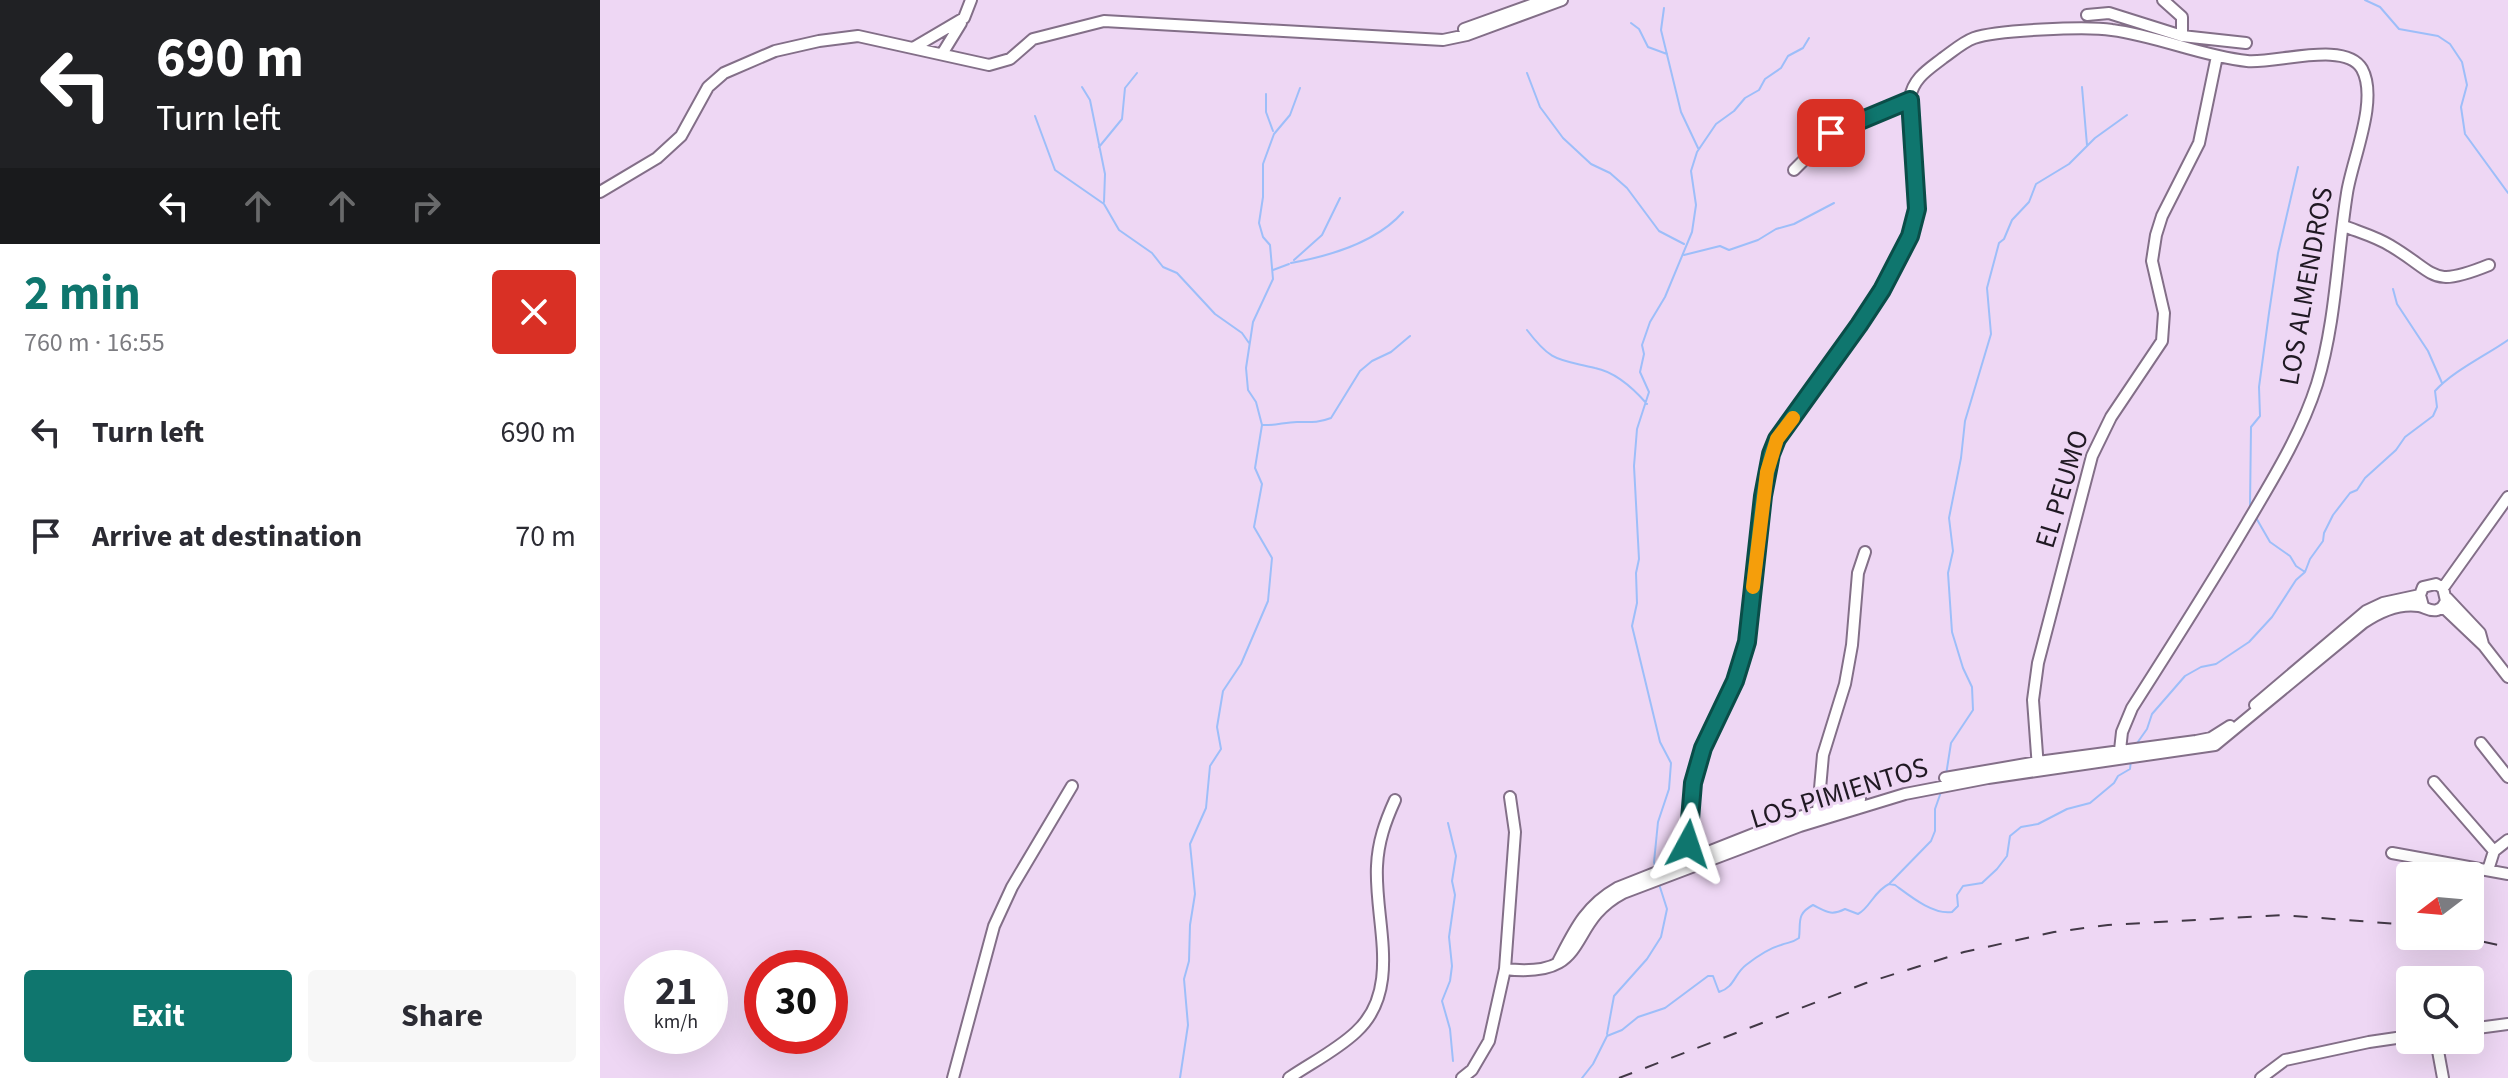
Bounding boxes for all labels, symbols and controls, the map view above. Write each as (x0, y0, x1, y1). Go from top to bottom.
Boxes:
text: 690 m (156, 19, 304, 98)
icon: left (24, 32, 128, 136)
text: Turn left (156, 93, 281, 144)
pin (1797, 99, 1865, 167)
icon: arrive (1809, 111, 1853, 155)
icon: left (152, 184, 196, 228)
icon: ahead (236, 184, 280, 228)
icon: ahead (320, 184, 364, 228)
icon: right (404, 184, 448, 228)
street label: LOS ALMENDROS (2269, 184, 2343, 388)
text: 2 min (24, 260, 141, 328)
button: close (492, 270, 576, 354)
text: 760 m · 16:55 (24, 324, 165, 361)
icon: left (24, 410, 68, 454)
text: Turn left (92, 411, 204, 454)
text: 690 m (500, 411, 576, 454)
street label: EL PEUMO (2025, 425, 2099, 553)
icon: arrive (24, 514, 68, 558)
text: Arrive at destination (92, 515, 362, 558)
text: 70 m (515, 515, 576, 558)
street label: LOS PIMIENTOS (1745, 747, 1933, 839)
position arrow (1646, 802, 1730, 886)
north arrow (2396, 862, 2484, 950)
map controls (2396, 862, 2484, 1054)
speed limit sign: 30 (744, 950, 848, 1054)
text: 21 (655, 963, 697, 1020)
button: search (2396, 966, 2484, 1054)
button: Exit (24, 970, 292, 1062)
button: Share (308, 970, 576, 1062)
text: km/h (654, 1008, 698, 1036)

